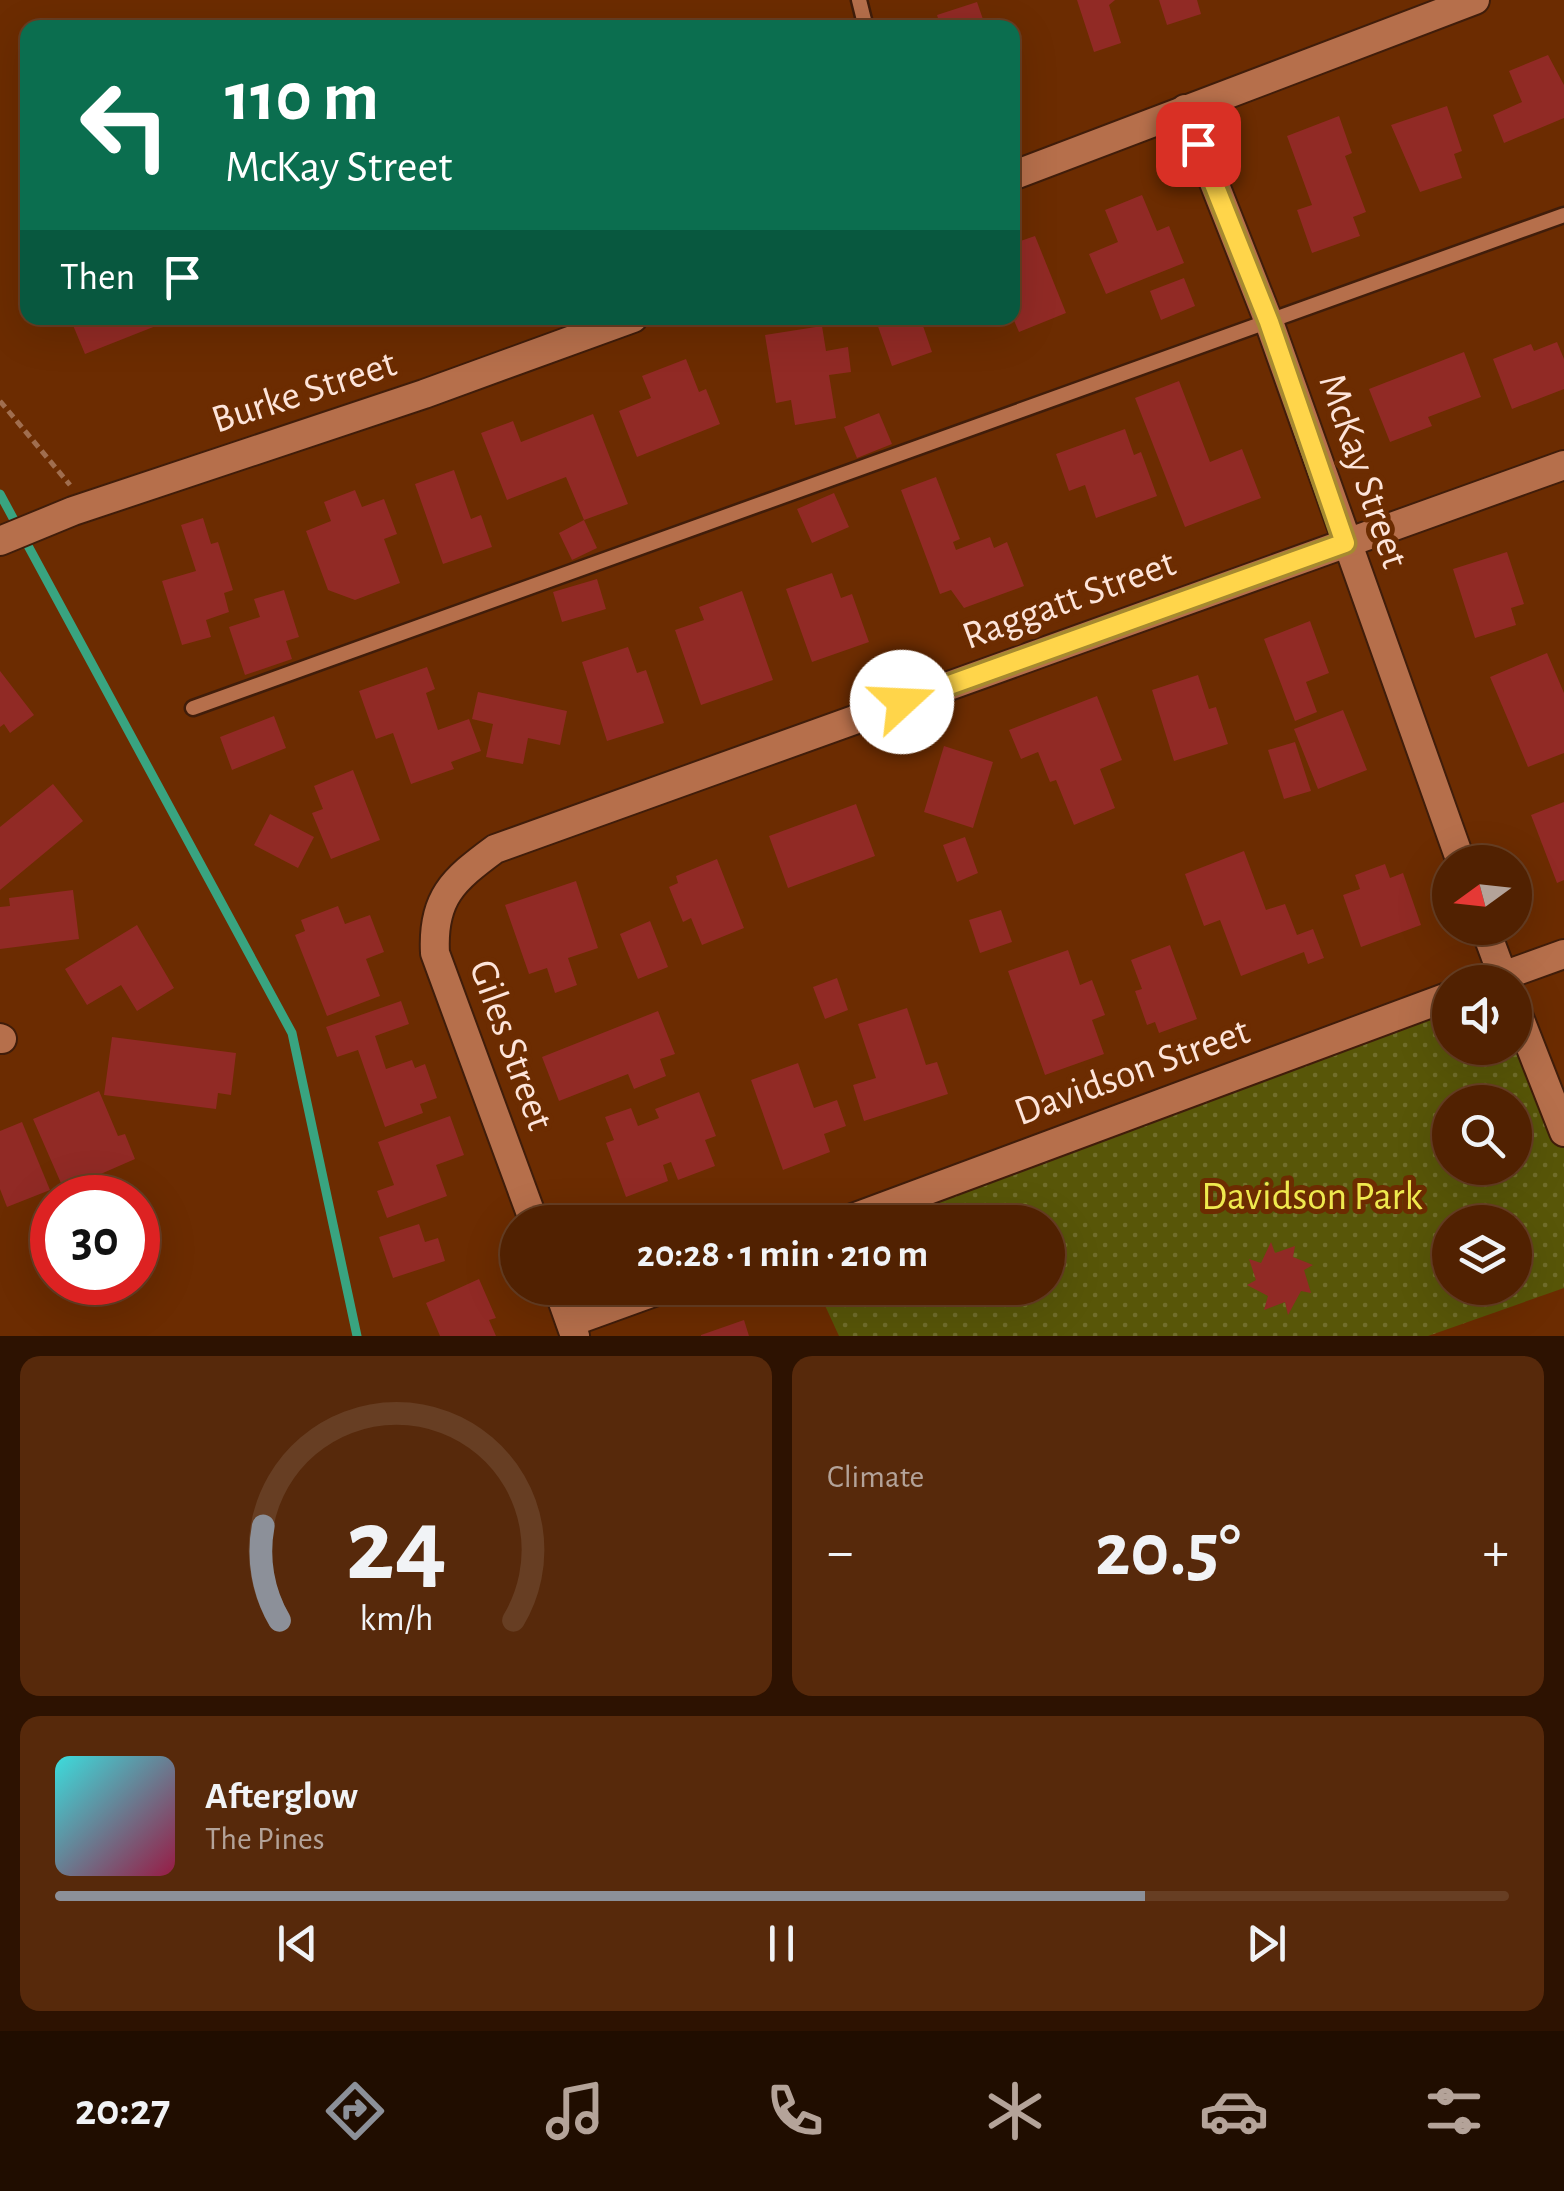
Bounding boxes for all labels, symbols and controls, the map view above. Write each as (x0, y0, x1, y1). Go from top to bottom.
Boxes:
icon: left (60, 60, 190, 190)
text: 110 m (225, 63, 379, 133)
pin (1156, 102, 1241, 187)
icon: arrive (1171, 117, 1226, 172)
text: McKay Street (225, 145, 452, 190)
icon: arrive (155, 250, 210, 305)
text: Then (60, 259, 135, 297)
street label: Burke Street (207, 343, 401, 441)
street label: McKay Street (1311, 369, 1415, 573)
street label: Raggatt Street (957, 543, 1181, 657)
position arrow (850, 650, 954, 754)
north arrow (1432, 845, 1532, 945)
map controls (1432, 845, 1532, 1305)
street label: Giles Street (462, 955, 560, 1135)
button: sound (1432, 965, 1532, 1065)
street label: Davidson Street (1009, 1011, 1255, 1133)
button: search (1432, 1085, 1532, 1185)
speed limit sign: 30 (30, 1175, 160, 1305)
park label: Davidson Park (1201, 1177, 1423, 1217)
button: layers (1432, 1205, 1532, 1305)
text: 20:28 · 1 min · 210 m (637, 1236, 928, 1274)
text: Climate (827, 1461, 924, 1493)
text: 24 (345, 1495, 447, 1599)
text: 20.5° (1095, 1514, 1241, 1589)
text: − (827, 1525, 853, 1580)
text: + (1483, 1525, 1509, 1580)
text: km/h (359, 1601, 433, 1637)
text: Afterglow (205, 1778, 358, 1816)
text: The Pines (205, 1823, 325, 1855)
icon: previous (270, 1916, 325, 1971)
icon: pause (754, 1916, 809, 1971)
icon: next (1239, 1916, 1294, 1971)
icon: directions (320, 2076, 390, 2146)
icon: music (540, 2076, 610, 2146)
icon: phone (760, 2076, 830, 2146)
icon: climate (980, 2076, 1050, 2146)
icon: car (1199, 2076, 1269, 2146)
icon: filters (1419, 2076, 1489, 2146)
text: 20:27 (75, 2088, 170, 2133)

